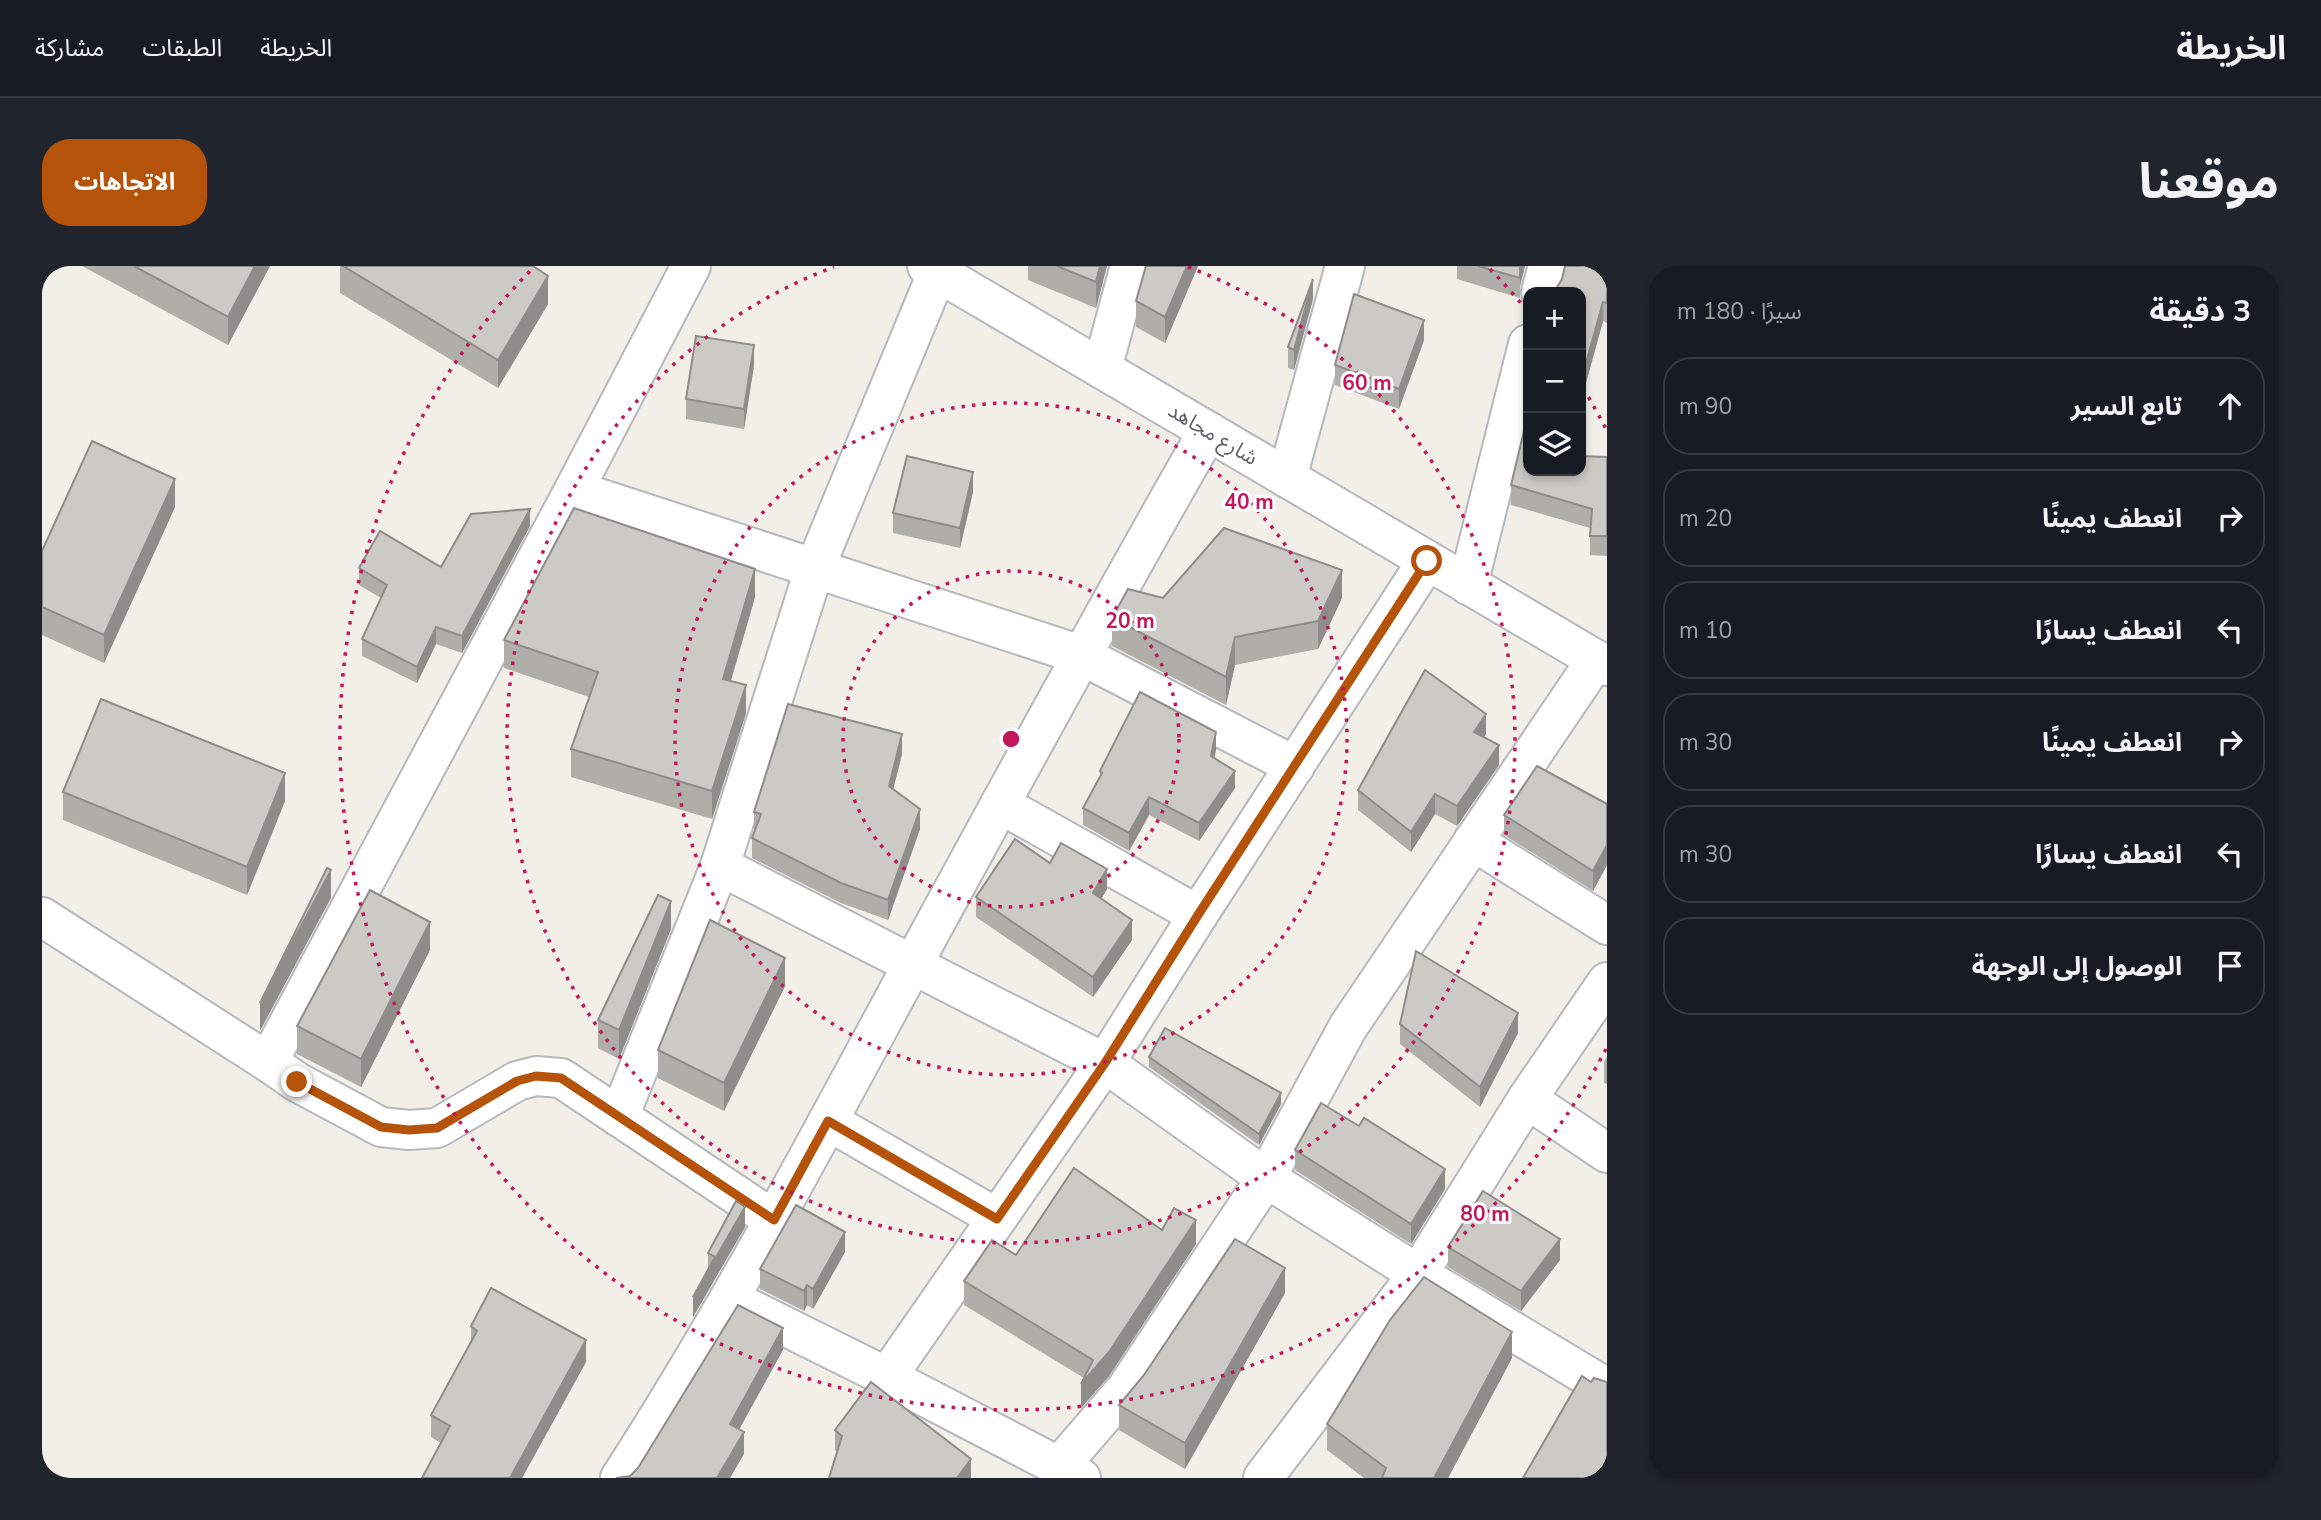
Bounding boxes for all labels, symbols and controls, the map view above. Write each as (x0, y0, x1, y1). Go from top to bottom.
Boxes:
text: الخريطة (2176, 26, 2286, 71)
text: مشاركة (35, 32, 104, 64)
text: الطبقات (142, 32, 222, 64)
text: الخريطة (260, 32, 332, 64)
button: الاتجاهات (42, 139, 207, 226)
text: موقعنا (2139, 148, 2279, 215)
map controls (1523, 287, 1586, 476)
button: + (1523, 287, 1586, 350)
text: 3 دقيقة (2149, 291, 2251, 332)
text: سيرًا · 180 m (1677, 296, 1802, 327)
button: − (1523, 350, 1586, 413)
text: 60 m (1342, 369, 1392, 397)
icon: ahead (2211, 387, 2249, 425)
text: تابع السير (2071, 389, 2182, 424)
text: 90 m (1679, 391, 1732, 422)
street label: شارع مجاهد (1162, 396, 1263, 473)
button: layers (1523, 413, 1586, 476)
text: 40 m (1224, 488, 1274, 516)
icon: right (2211, 499, 2249, 537)
text: انعطف يمينًا (2042, 501, 2182, 536)
text: 20 m (1679, 503, 1732, 534)
route start (1411, 545, 1442, 576)
text: 20 m (1105, 607, 1155, 635)
icon: left (2211, 611, 2249, 649)
text: انعطف يسارًا (2035, 613, 2182, 648)
text: 10 m (1679, 615, 1732, 646)
icon: right (2211, 723, 2249, 761)
text: انعطف يمينًا (2042, 725, 2182, 760)
centre of rings (999, 727, 1023, 751)
text: 30 m (1679, 727, 1732, 758)
icon: left (2211, 835, 2249, 873)
text: انعطف يسارًا (2035, 837, 2182, 872)
text: 30 m (1679, 839, 1732, 870)
icon: arrive (2211, 947, 2249, 985)
text: الوصول إلى الوجهة (1972, 949, 2182, 984)
route end (281, 1066, 312, 1097)
text: 80 m (1460, 1200, 1510, 1228)

